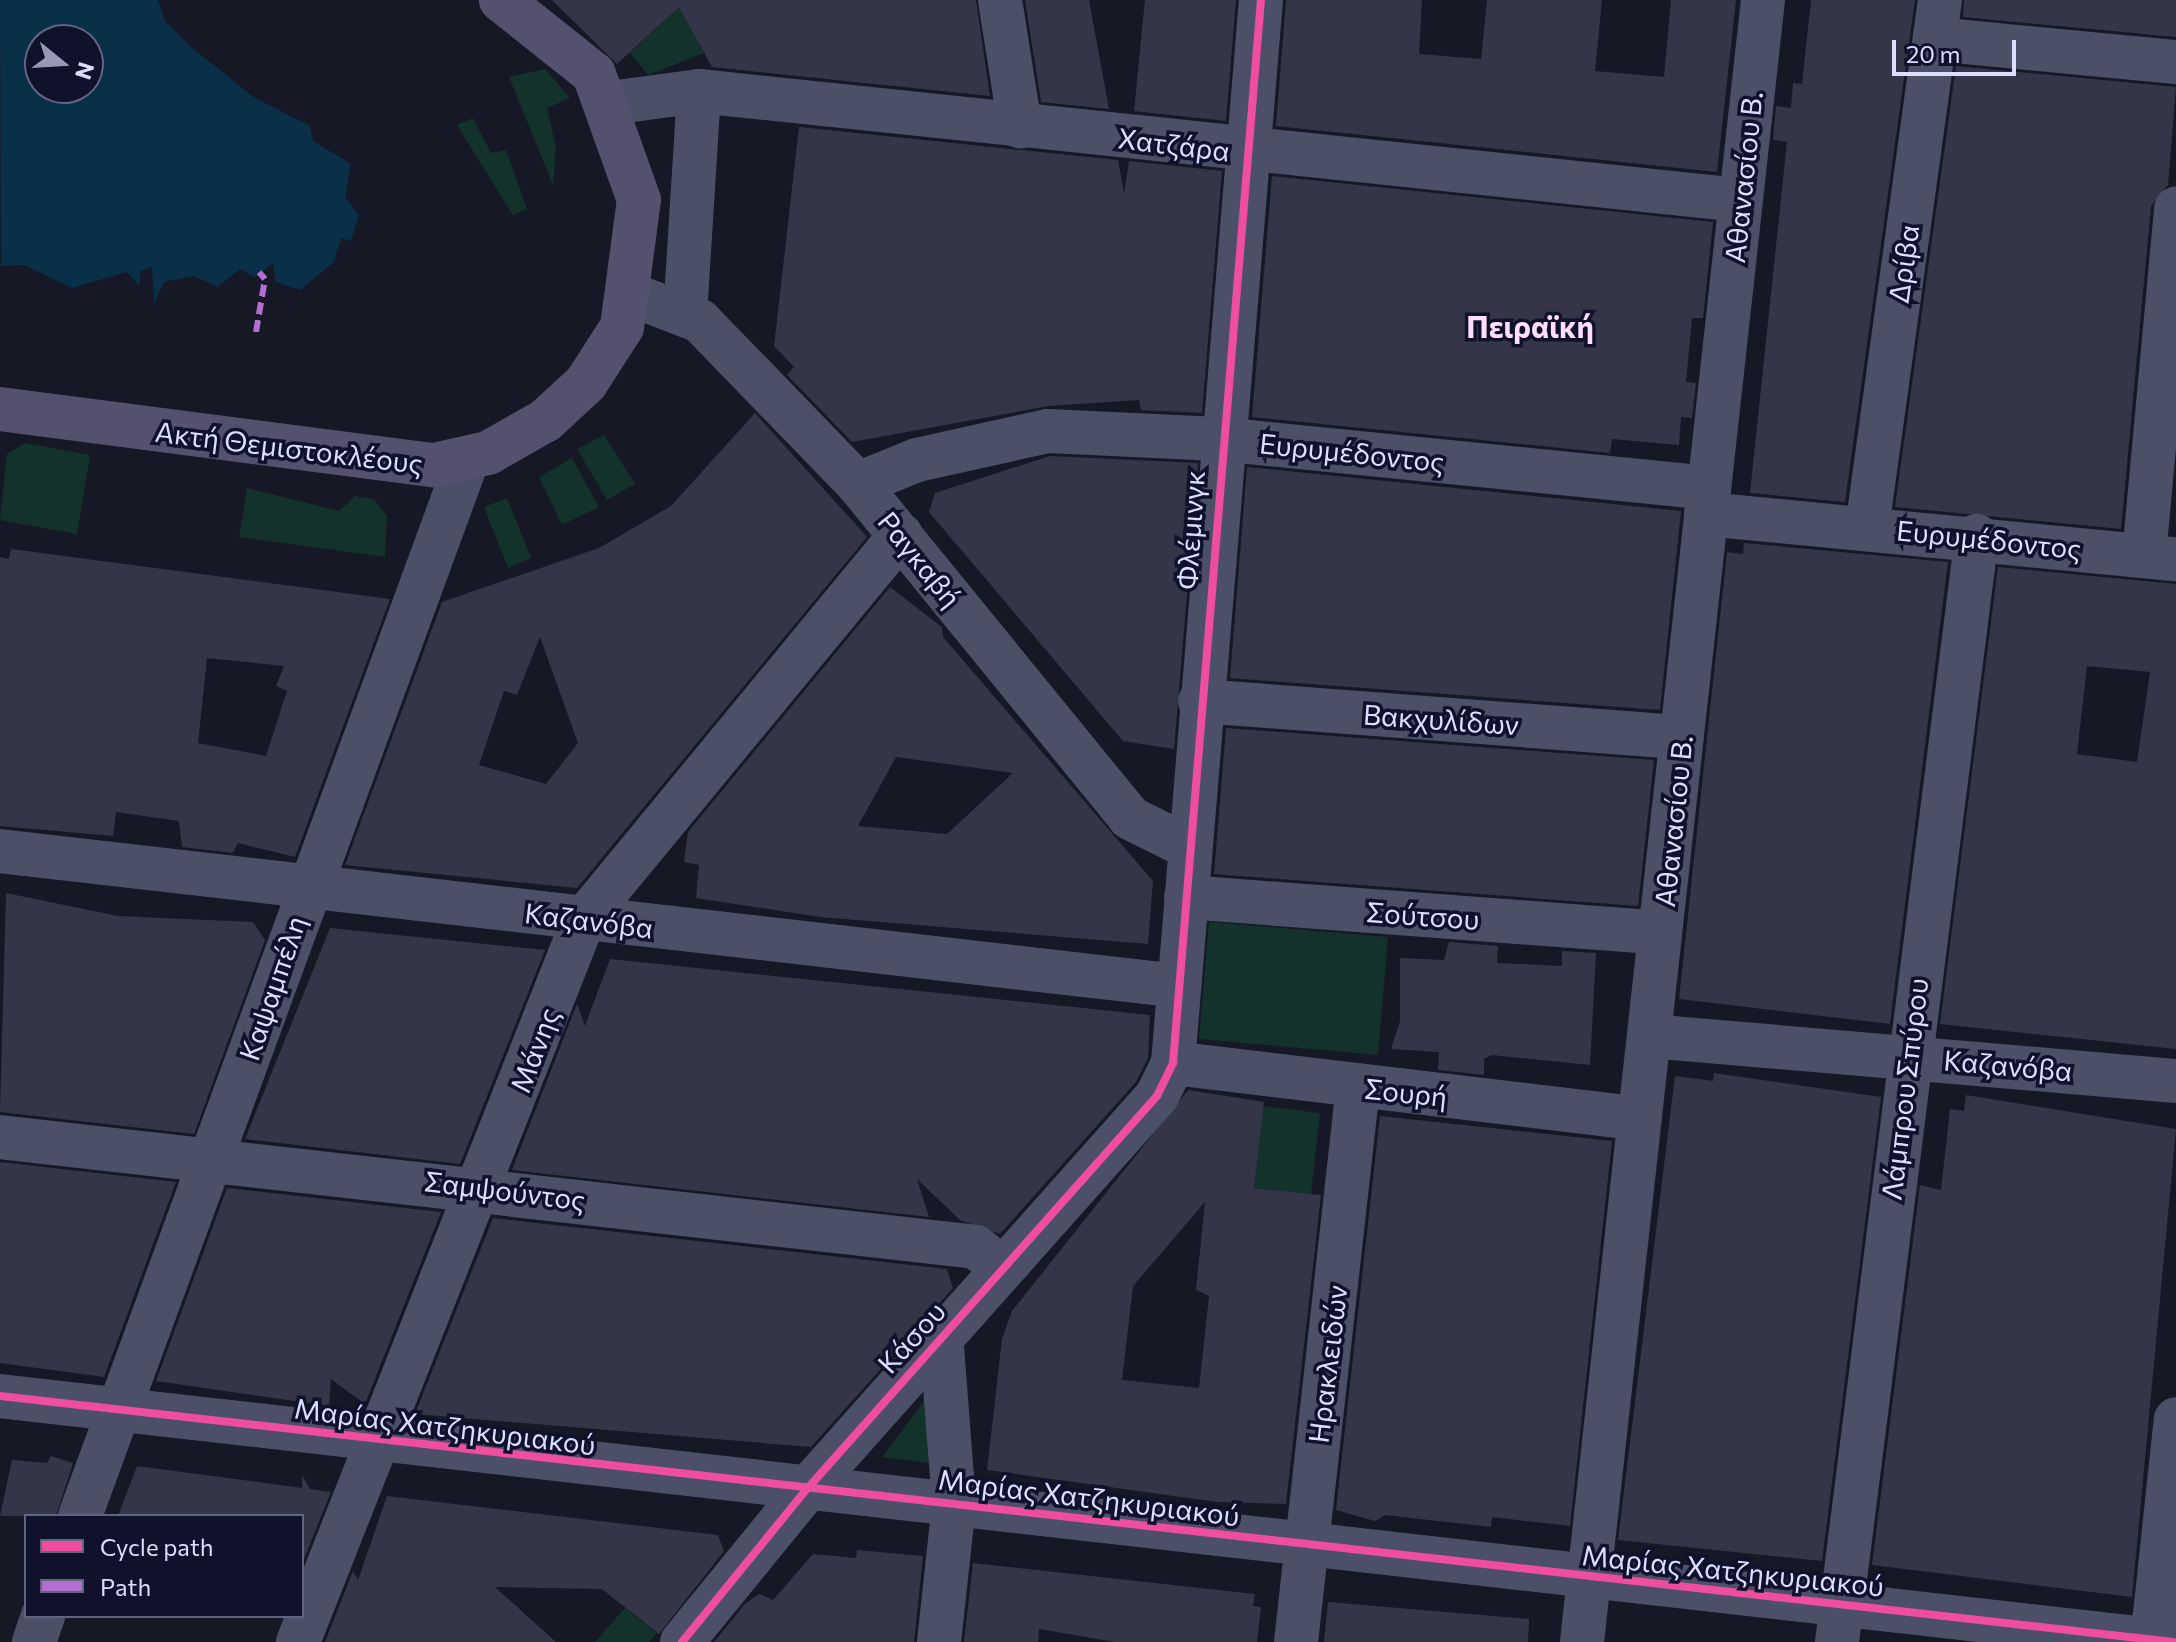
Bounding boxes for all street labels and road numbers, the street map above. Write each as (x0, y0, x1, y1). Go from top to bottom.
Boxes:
street label: Αθανασίου Β. (1717, 89, 1769, 265)
street label: Χατζάρα (1116, 120, 1232, 168)
street label: Δρίβα (1881, 223, 1925, 305)
street label: Ακτή Θεμιστοκλέους (153, 414, 425, 480)
street label: Ευρυμέδοντος (1258, 426, 1446, 478)
street label: Φλέμινγκ (1169, 469, 1211, 591)
street label: Ραγκαβή (871, 505, 969, 613)
street label: Ευρυμέδοντος (1895, 513, 2083, 565)
street label: Βακχυλίδων (1362, 697, 1520, 741)
street label: Αθανασίου Β. (1647, 733, 1699, 909)
street label: Σούτσου (1365, 894, 1481, 936)
street label: Καζανόβα (523, 895, 655, 945)
street label: Καψαμπέλη (232, 911, 312, 1065)
street label: Λάμπρου Σπύρου (1874, 976, 1934, 1202)
street label: Μάνης (503, 1003, 565, 1097)
street label: Καζανόβα (1942, 1043, 2074, 1087)
street label: Σουρή (1363, 1071, 1449, 1113)
street label: Σαμψούντος (423, 1163, 587, 1217)
street label: Ηρακλειδών (1301, 1283, 1353, 1445)
street label: Κάσου (870, 1294, 952, 1380)
street label: Μαρίας Χατζηκυριακού (292, 1391, 598, 1461)
street label: Μαρίας Χατζηκυριακού (936, 1462, 1242, 1532)
street label: Μαρίας Χατζηκυριακού (1580, 1537, 1886, 1603)

